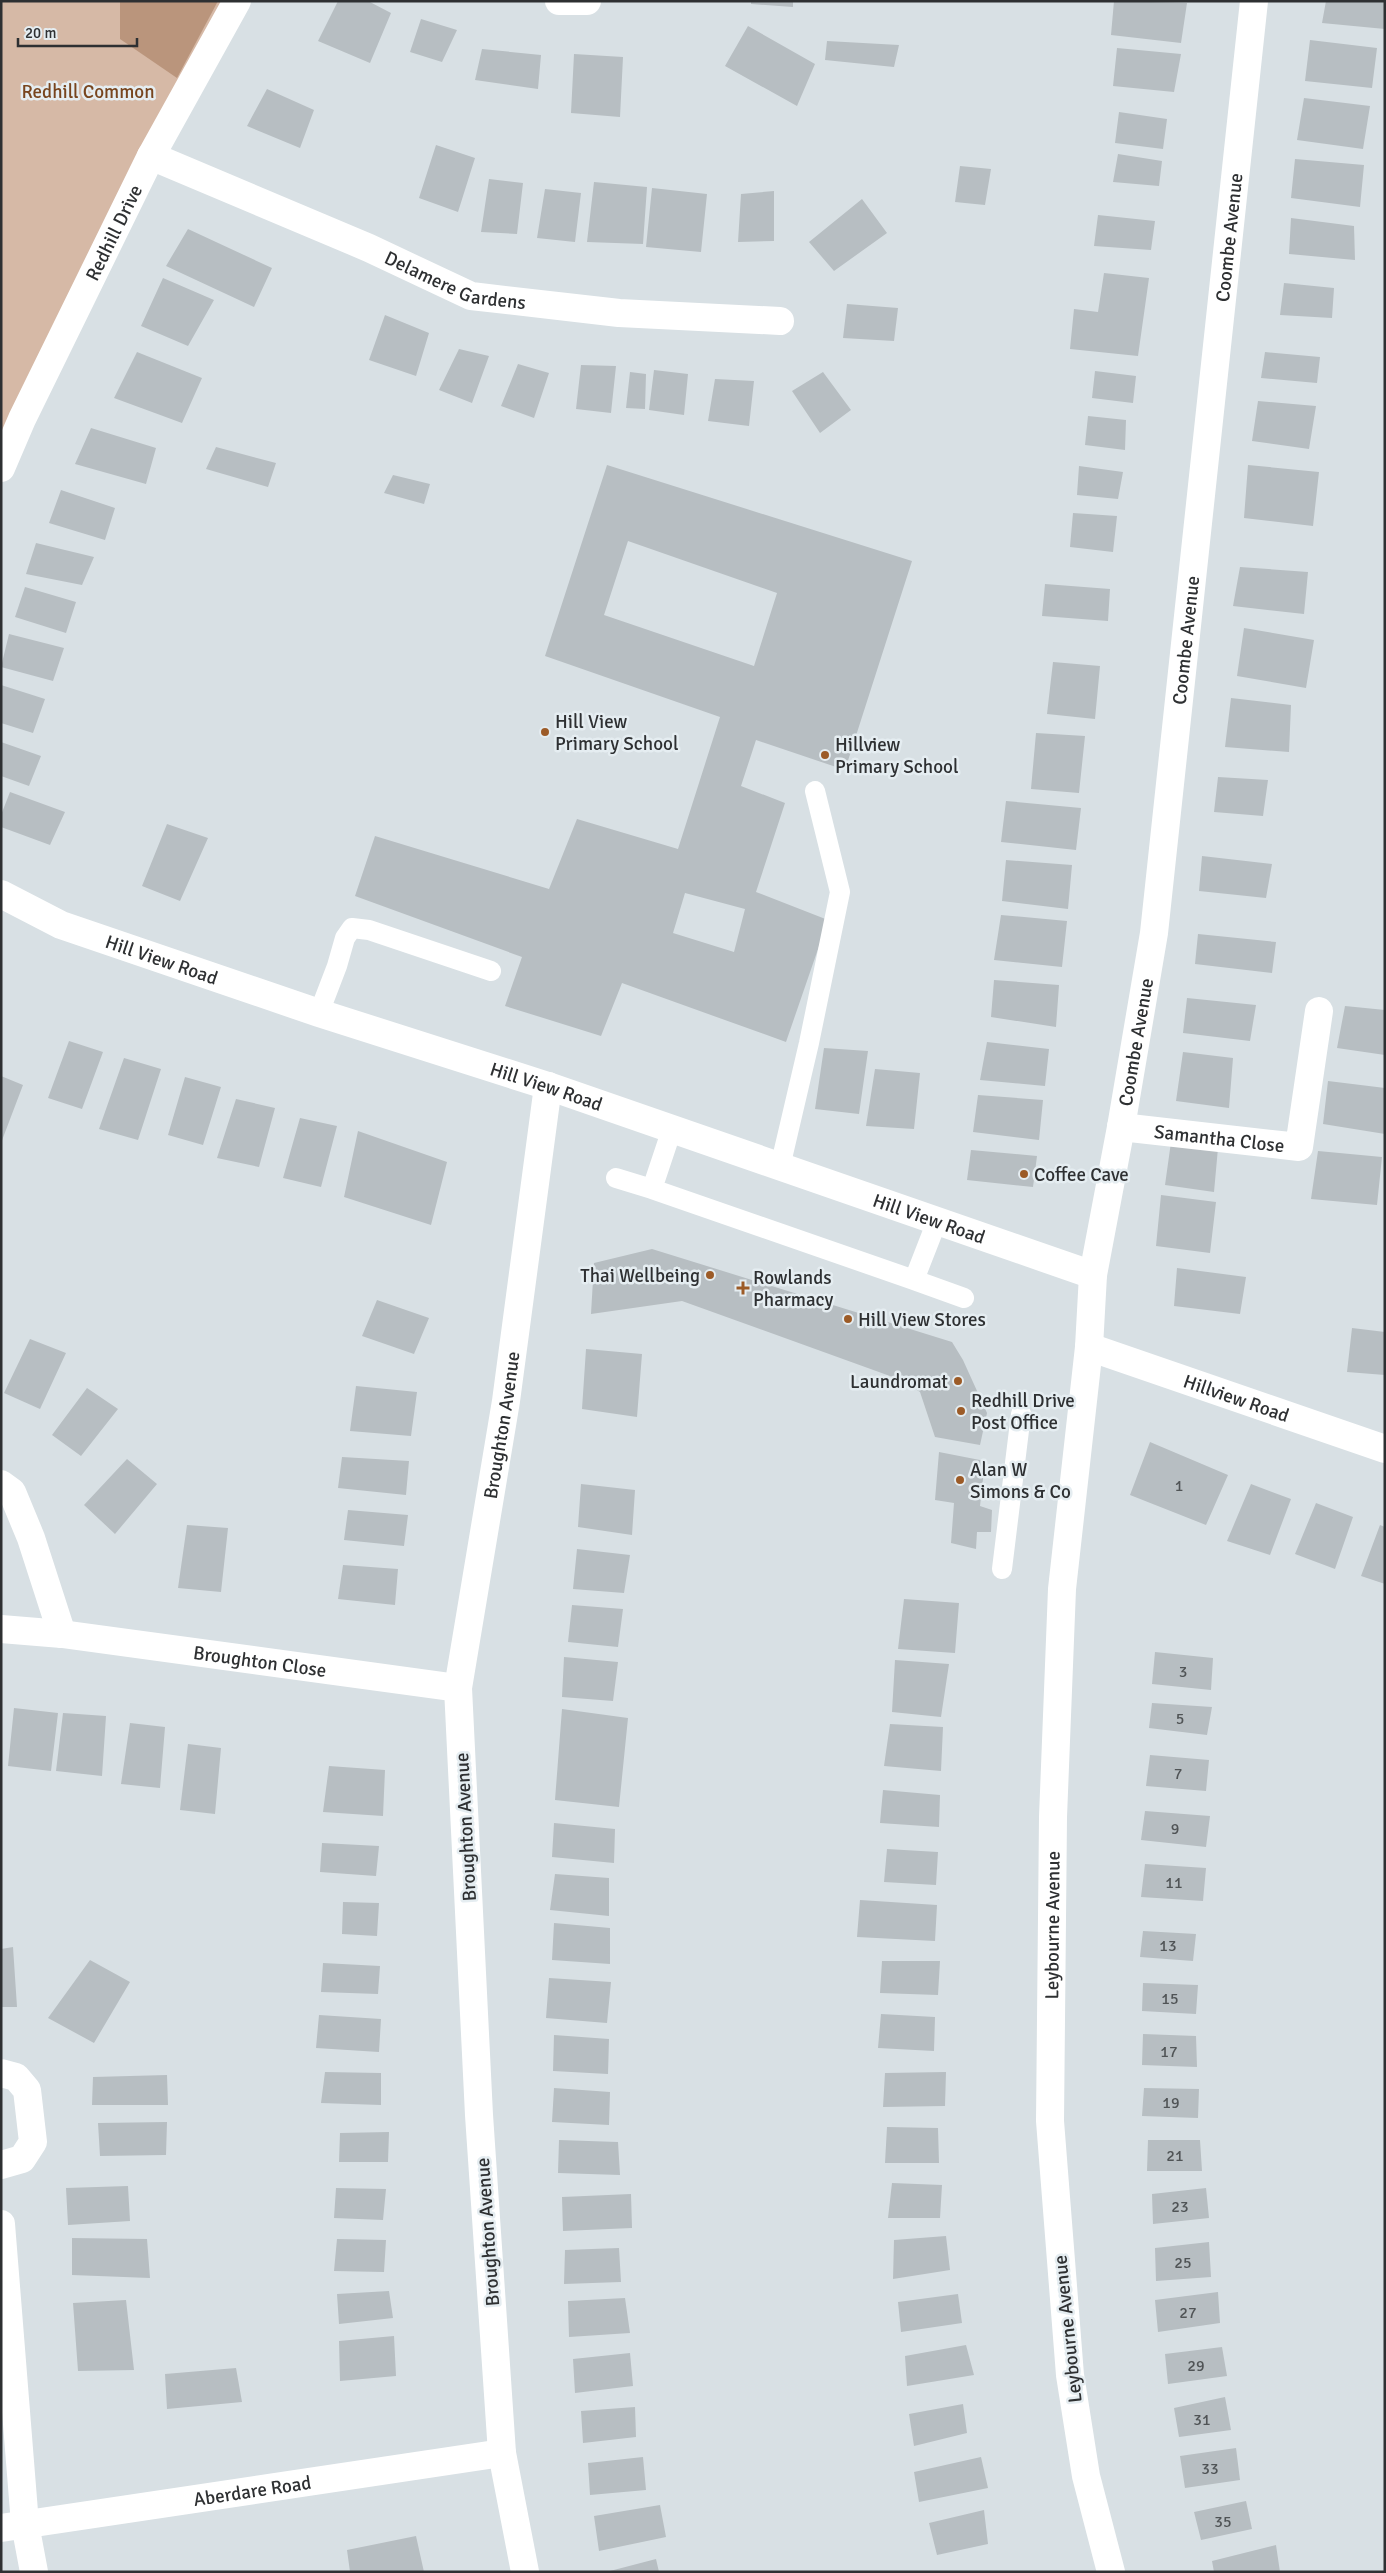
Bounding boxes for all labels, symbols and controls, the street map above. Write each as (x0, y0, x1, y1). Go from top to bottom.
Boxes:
scale bar (18, 15, 136, 47)
text: 20 m (25, 24, 56, 42)
park label: Redhill Common (21, 80, 155, 104)
street label: Coombe Avenue (1211, 172, 1248, 303)
street label: Redhill Drive (81, 181, 148, 285)
street label: Delamere Gardens (381, 246, 527, 315)
street label: Coombe Avenue (1168, 575, 1205, 706)
place label: Hill View Primary School (555, 710, 678, 756)
marker: Hill View Primary School (539, 726, 551, 738)
place label: Hillview Primary School (835, 733, 958, 779)
marker: Hillview Primary School (819, 749, 831, 761)
street label: Hill View Road (102, 930, 221, 991)
street label: Coombe Avenue (1114, 976, 1159, 1108)
street label: Hill View Road (487, 1057, 606, 1117)
street label: Samantha Close (1153, 1120, 1286, 1158)
place label: Coffee Cave (1034, 1163, 1129, 1187)
marker: Coffee Cave (1018, 1168, 1030, 1180)
street label: Hill View Road (870, 1189, 988, 1250)
place label: Thai Wellbeing (580, 1264, 700, 1288)
place label: Rowlands Pharmacy (753, 1266, 833, 1312)
marker: Thai Wellbeing (704, 1269, 716, 1281)
marker: Rowlands Pharmacy (737, 1282, 749, 1294)
place label: Hill View Stores (858, 1308, 986, 1332)
marker: Hill View Stores (842, 1313, 854, 1325)
street label: Broughton Avenue (479, 1350, 525, 1501)
street label: Hillview Road (1180, 1369, 1292, 1428)
place label: Laundromat (850, 1370, 948, 1394)
marker: Laundromat (952, 1375, 964, 1387)
place label: Redhill Drive Post Office (971, 1389, 1075, 1435)
marker: Redhill Drive Post Office (955, 1405, 967, 1417)
place label: Alan W Simons & Co (970, 1458, 1071, 1504)
marker: Alan W Simons & Co (954, 1474, 966, 1486)
house number: 1 (1175, 1476, 1183, 1496)
street label: Broughton Close (192, 1641, 328, 1683)
house number: 3 (1179, 1662, 1187, 1682)
house number: 5 (1176, 1709, 1184, 1729)
street label: Broughton Avenue (450, 1752, 482, 1902)
house number: 7 (1174, 1764, 1182, 1784)
house number: 9 (1171, 1819, 1179, 1839)
street label: Leybourne Avenue (1040, 1851, 1066, 2000)
house number: 11 (1165, 1873, 1183, 1893)
house number: 13 (1159, 1936, 1177, 1956)
house number: 15 (1161, 1989, 1179, 2009)
house number: 17 (1160, 2042, 1178, 2062)
house number: 19 (1162, 2093, 1180, 2113)
house number: 21 (1166, 2146, 1184, 2166)
street label: Broughton Avenue (471, 2157, 505, 2307)
house number: 23 (1171, 2197, 1189, 2217)
house number: 25 (1174, 2253, 1192, 2273)
street label: Leybourne Avenue (1048, 2254, 1088, 2404)
house number: 27 (1179, 2303, 1197, 2323)
house number: 29 (1187, 2356, 1205, 2376)
house number: 31 (1193, 2410, 1211, 2430)
house number: 33 (1201, 2459, 1219, 2479)
street label: Aberdare Road (192, 2471, 313, 2512)
house number: 35 (1214, 2512, 1232, 2532)

